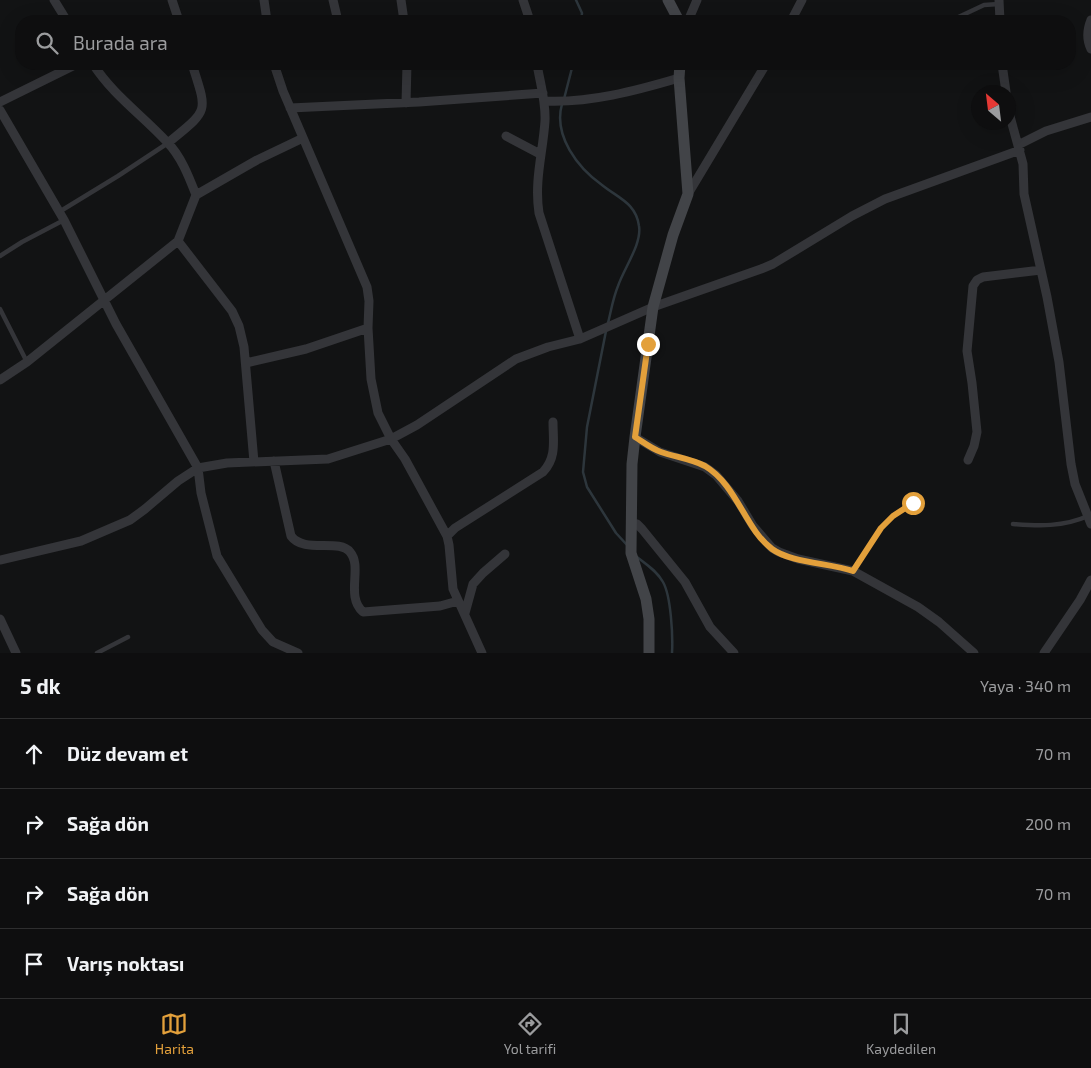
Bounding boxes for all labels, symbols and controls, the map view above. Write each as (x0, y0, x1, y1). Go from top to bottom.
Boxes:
search box (15, 15, 1076, 70)
icon: search (33, 29, 61, 57)
text: Burada ara (73, 31, 168, 54)
north arrow (971, 85, 1016, 130)
route end (637, 333, 660, 356)
route start (902, 492, 925, 515)
text: 5 dk (20, 673, 60, 698)
text: Yaya · 340 m (980, 676, 1071, 695)
icon: ahead (20, 740, 48, 768)
text: Düz devam et (67, 742, 188, 765)
text: 70 m (1036, 744, 1071, 763)
icon: right (20, 810, 48, 838)
text: Sağa dön (67, 812, 149, 835)
text: 200 m (1025, 814, 1071, 833)
icon: right (20, 880, 48, 908)
text: Sağa dön (67, 882, 149, 905)
text: 70 m (1036, 884, 1071, 903)
icon: arrive (20, 950, 48, 978)
text: Varış noktası (67, 952, 184, 975)
tab: Harita (155, 1010, 194, 1057)
tab: Yol tarifi (504, 1010, 556, 1057)
tab: Kaydedilen (866, 1010, 936, 1057)

